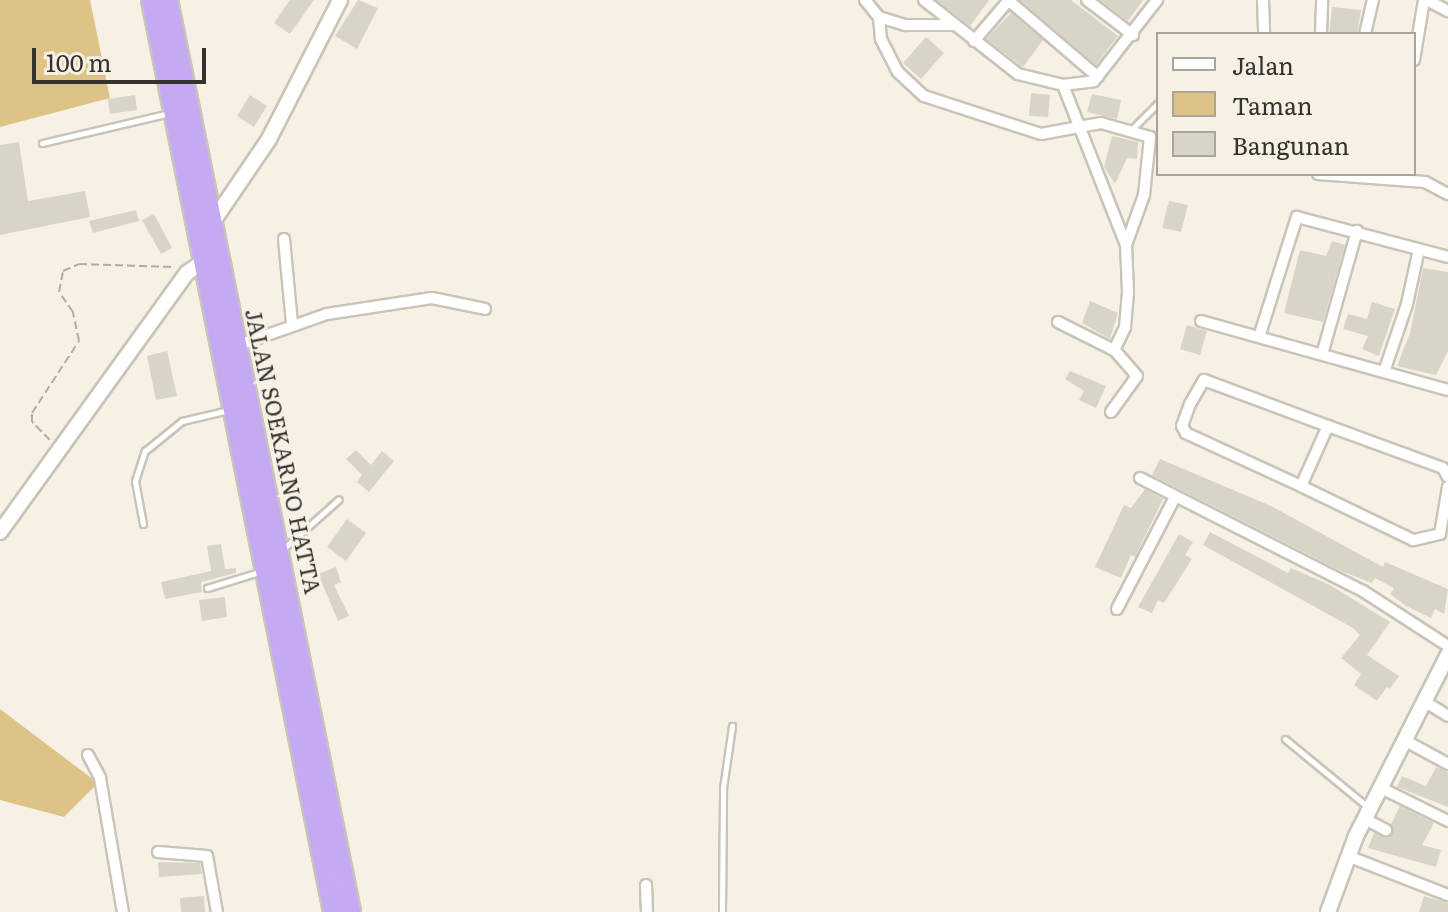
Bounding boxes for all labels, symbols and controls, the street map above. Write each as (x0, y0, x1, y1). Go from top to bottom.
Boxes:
scale bar (36, 32, 210, 82)
legend (1156, 32, 1416, 176)
text: 100 m (46, 44, 112, 79)
text: Jalan (1232, 47, 1294, 82)
text: Taman (1232, 87, 1313, 122)
text: Bangunan (1232, 127, 1350, 162)
street label: JALAN SOEKARNO HATTA (241, 306, 327, 596)

